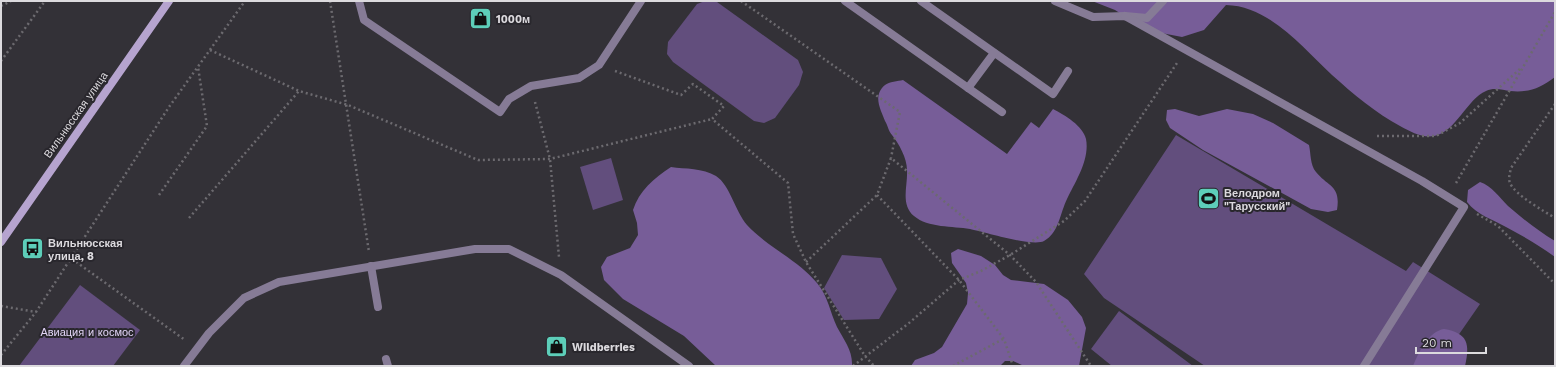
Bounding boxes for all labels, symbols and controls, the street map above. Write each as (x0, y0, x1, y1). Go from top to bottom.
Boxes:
shop icon: 1000м (468, 6, 494, 32)
place label: 1000м (496, 13, 530, 26)
street label: Вильнюсская улица (41, 69, 111, 161)
sports icon: Велодром "Тарусский" (1196, 186, 1222, 212)
place label: Велодром "Тарусский" (1224, 187, 1290, 213)
bus stop icon: Вильнюсская улица, 8 (19, 236, 45, 262)
place label: Вильнюсская улица, 8 (48, 237, 123, 263)
park label: Авиация и космос (40, 326, 134, 339)
scale bar (1416, 329, 1486, 355)
shop icon: Wildberries (544, 334, 570, 360)
text: 20 m (1422, 336, 1452, 350)
place label: Wildberries (572, 341, 635, 354)

